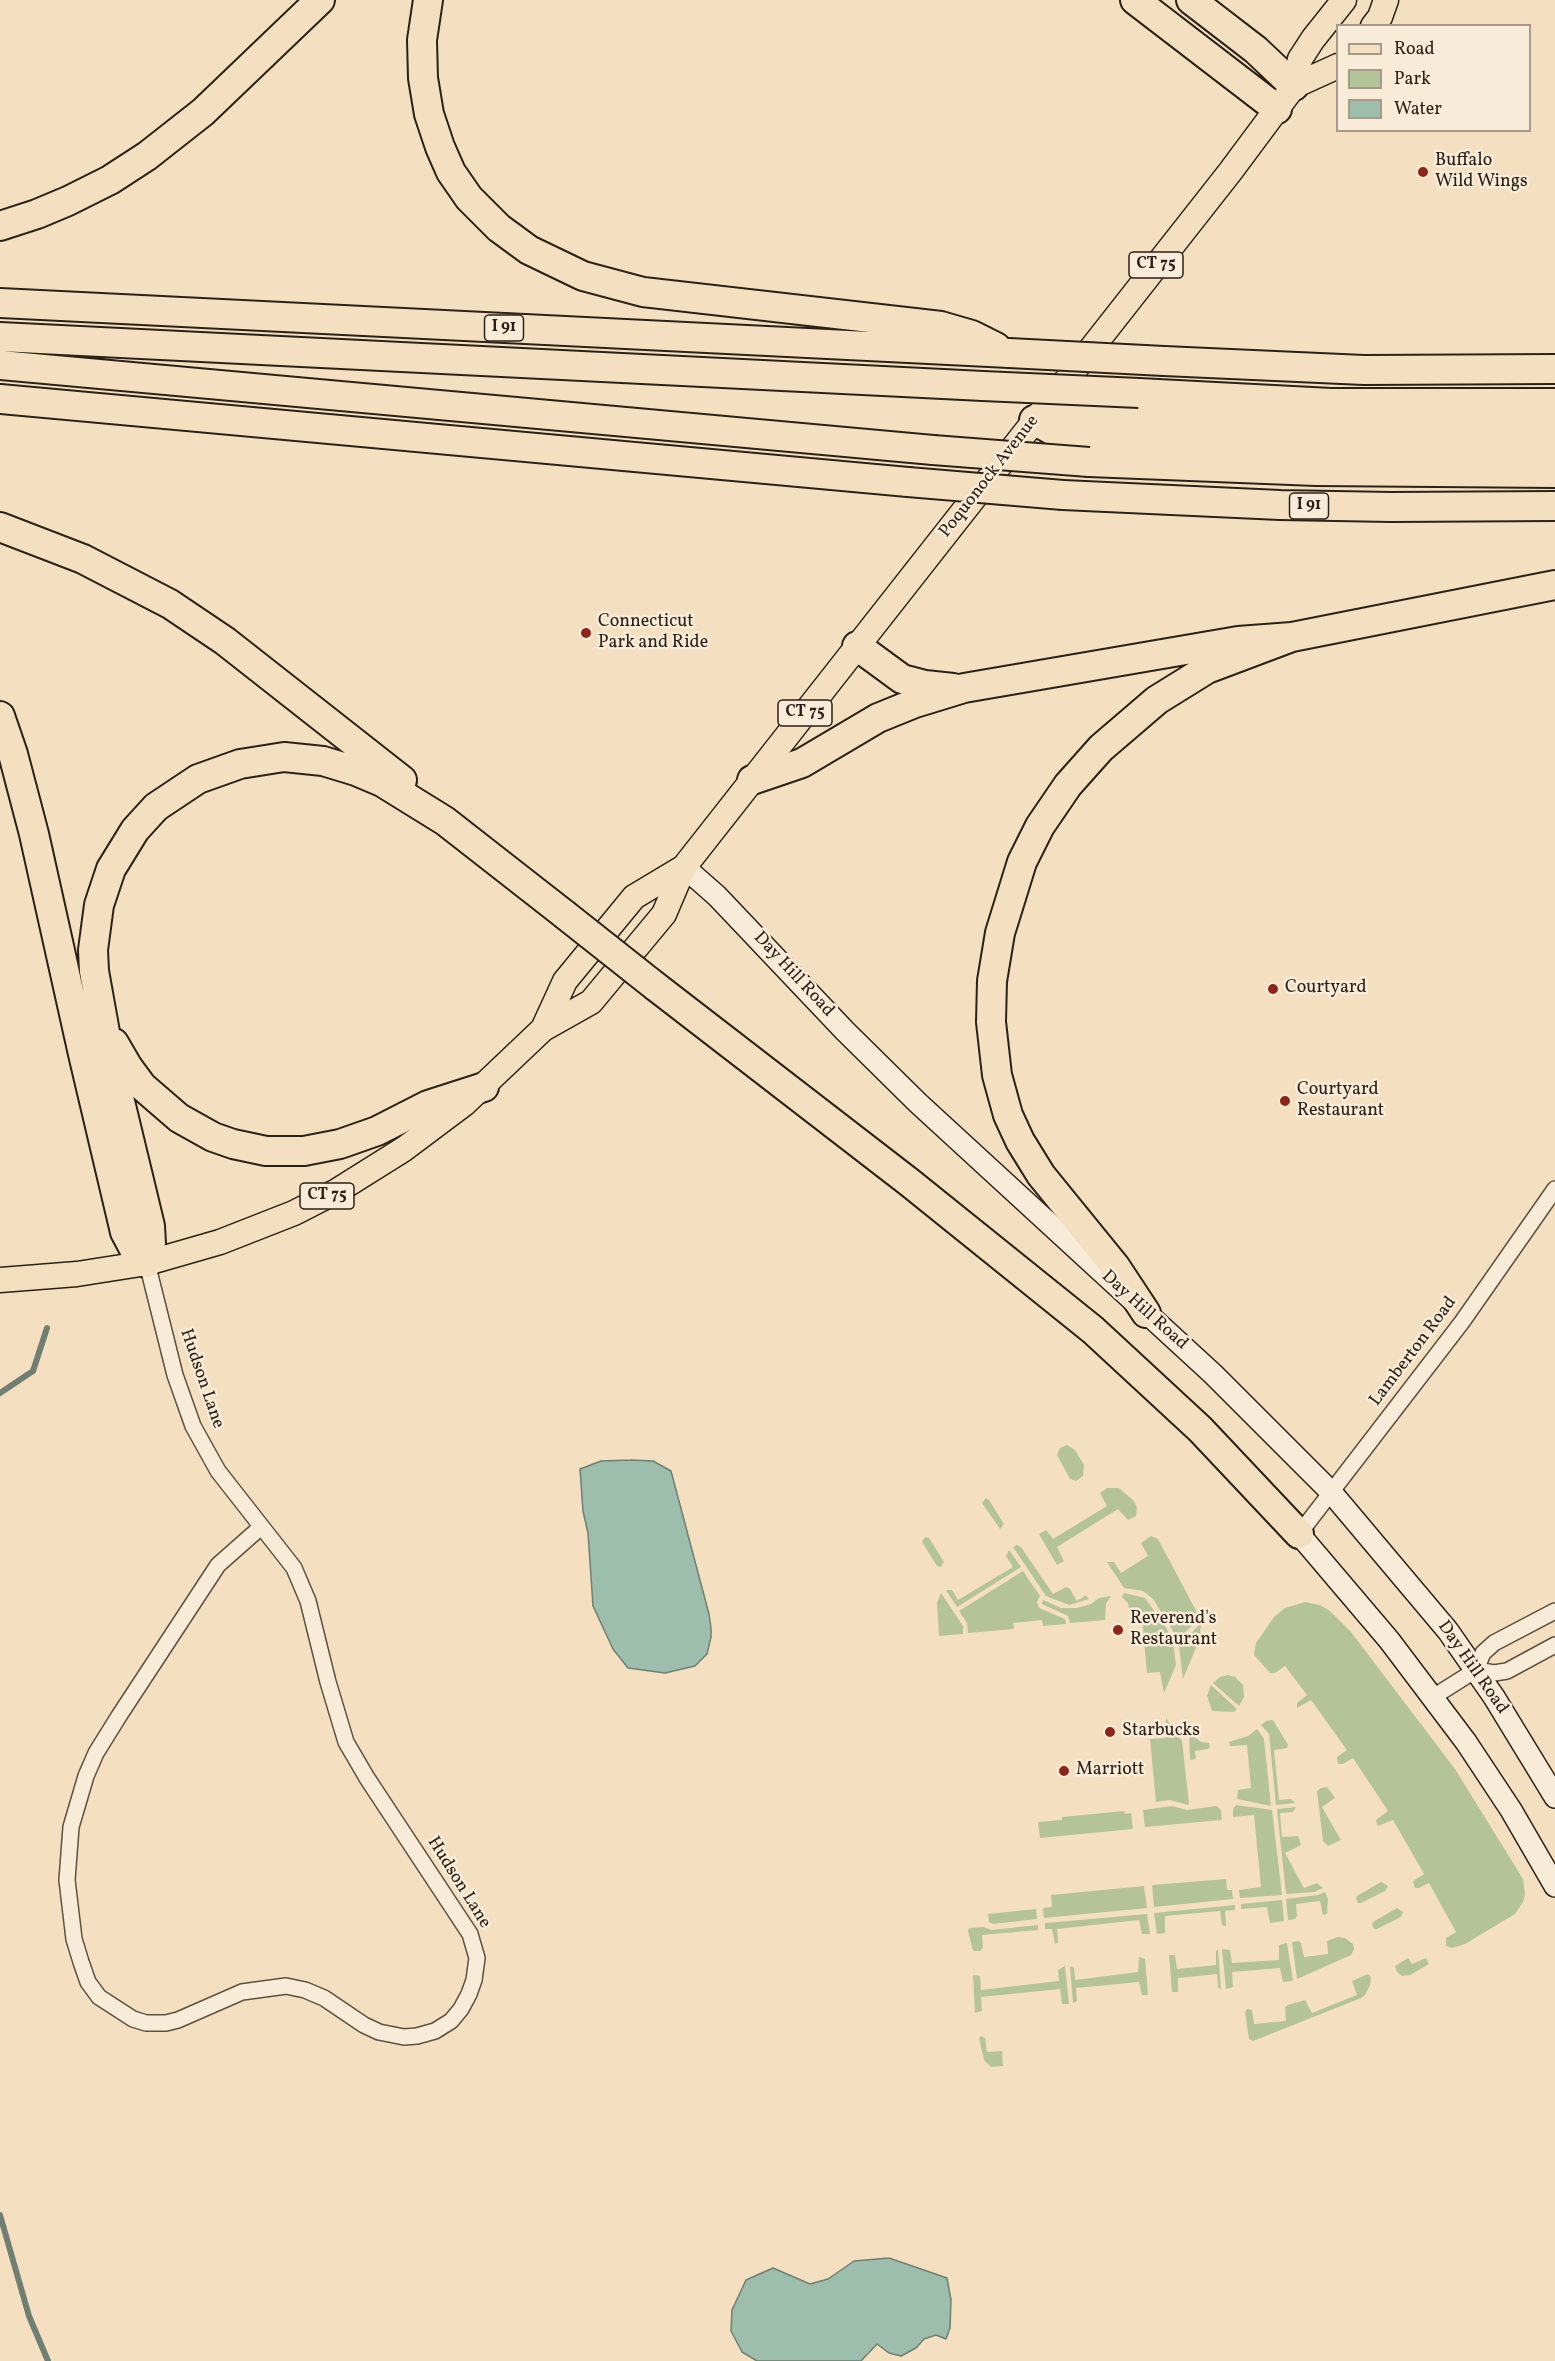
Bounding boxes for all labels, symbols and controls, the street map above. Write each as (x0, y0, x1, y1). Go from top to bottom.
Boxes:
legend (1336, 24, 1531, 132)
text: Road (1394, 37, 1435, 62)
text: Park (1394, 67, 1431, 92)
text: Water (1394, 97, 1442, 122)
place label: Buffalo Wild Wings (1435, 151, 1528, 194)
marker: Buffalo Wild Wings (1416, 165, 1430, 179)
road number: CT 75 (1129, 252, 1183, 278)
road number: I 91 (484, 315, 524, 341)
street label: Poquonock Avenue (935, 411, 1045, 543)
road number: I 91 (1290, 493, 1328, 519)
place label: Connecticut Park and Ride (598, 612, 708, 654)
marker: Connecticut Park and Ride (579, 626, 593, 640)
road number: CT 75 (778, 700, 832, 726)
street label: Day Hill Road (748, 928, 838, 1022)
place label: Courtyard (1285, 978, 1367, 1000)
marker: Courtyard (1266, 982, 1280, 996)
place label: Courtyard Restaurant (1297, 1080, 1384, 1122)
marker: Courtyard Restaurant (1278, 1094, 1292, 1108)
road number: CT 75 (300, 1183, 354, 1209)
street label: Day Hill Road (1096, 1267, 1192, 1355)
street label: Lamberton Road (1366, 1293, 1462, 1411)
street label: Hudson Lane (174, 1326, 228, 1432)
place label: Reverend's Restaurant (1130, 1609, 1217, 1652)
street label: Day Hill Road (1432, 1617, 1512, 1719)
marker: Reverend's Restaurant (1111, 1623, 1125, 1637)
place label: Starbucks (1122, 1721, 1200, 1743)
marker: Starbucks (1103, 1725, 1117, 1739)
place label: Marriott (1076, 1760, 1144, 1782)
marker: Marriott (1057, 1764, 1071, 1778)
street label: Hudson Lane (421, 1833, 495, 1933)

